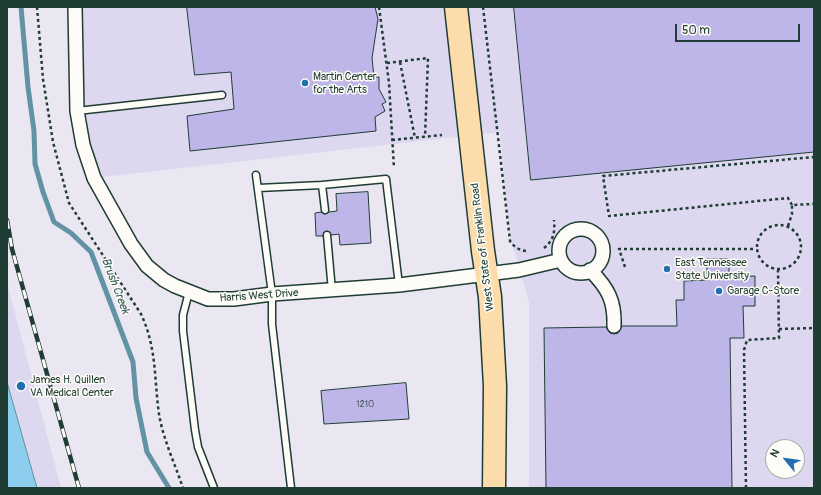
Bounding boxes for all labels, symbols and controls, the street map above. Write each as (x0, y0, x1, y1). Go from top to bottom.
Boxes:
scale bar (677, 16, 802, 42)
text: 50 m (682, 23, 710, 38)
place label: Martin Center for the Arts (313, 70, 377, 96)
marker: Martin Center for the Arts (300, 78, 310, 88)
street label: West State of Franklin Road (469, 182, 497, 312)
water label: Brush Creek (98, 256, 132, 316)
place label: East Tennessee State University (675, 256, 749, 282)
marker: East Tennessee State University (662, 264, 672, 274)
place label: Garage C-Store (727, 284, 799, 298)
marker: Garage C-Store (714, 286, 724, 296)
street label: Harris West Drive (219, 287, 299, 305)
place label: James H. Quillen VA Medical Center (30, 373, 114, 399)
marker: James H. Quillen VA Medical Center (15, 380, 27, 392)
house number: 1210 (356, 400, 374, 410)
north arrow (765, 439, 805, 479)
text: N (767, 447, 782, 460)

